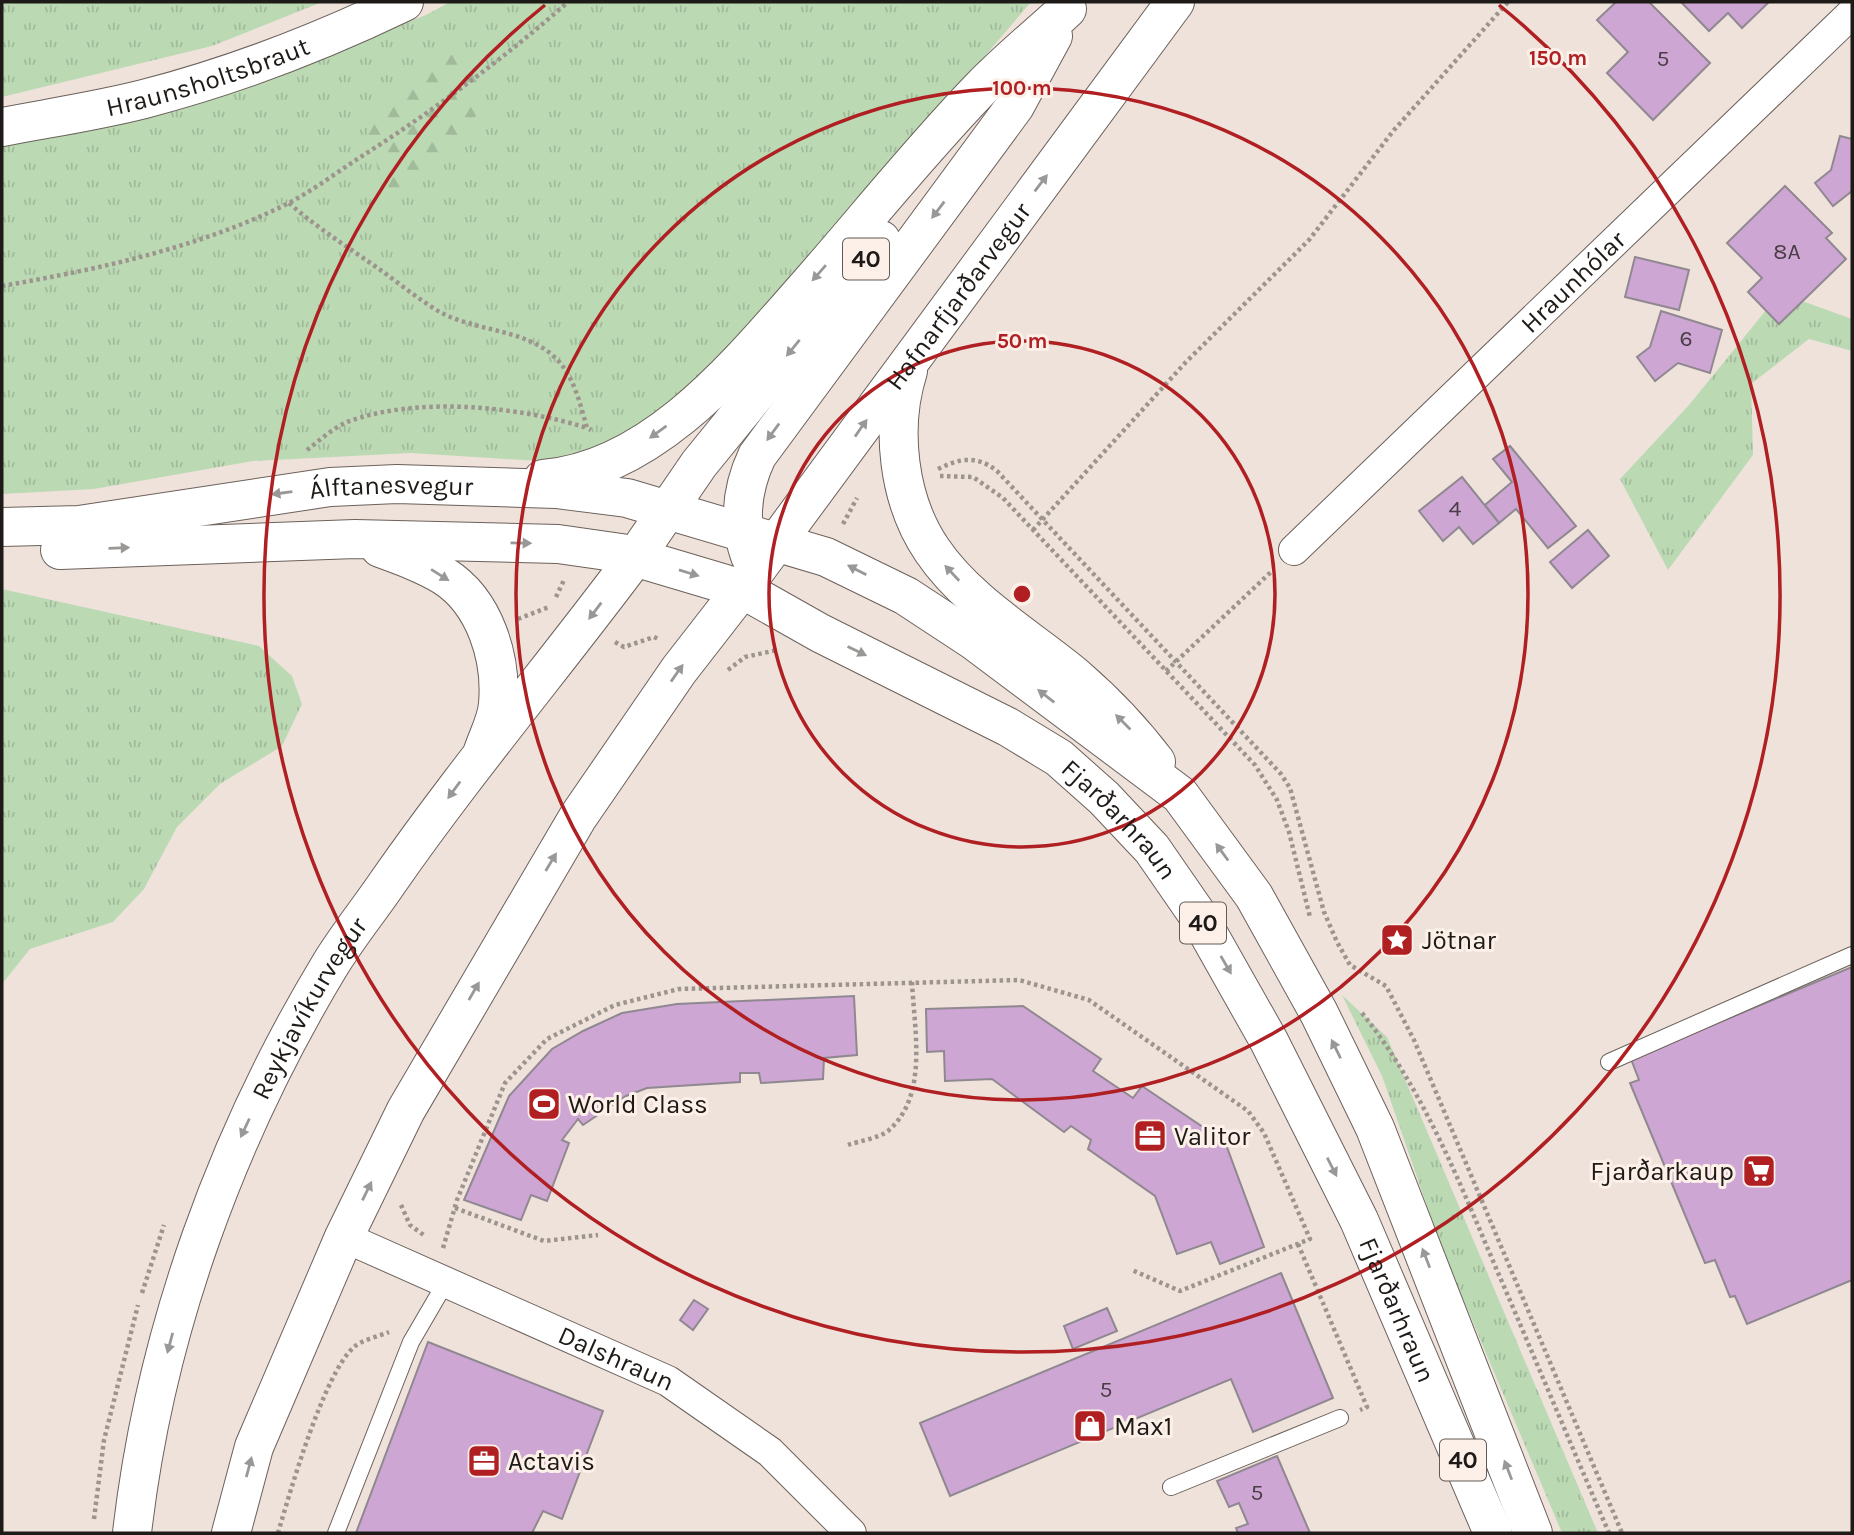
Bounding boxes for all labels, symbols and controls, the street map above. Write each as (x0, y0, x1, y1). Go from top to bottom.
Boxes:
street label: Hraunsholtsbraut (103, 30, 314, 123)
house number: 5 (1657, 45, 1669, 72)
text: 150 m (1529, 46, 1587, 70)
text: 100 m (992, 76, 1052, 100)
one-way arrow (1033, 174, 1047, 192)
street label: Hafnarfjarðarvegur (879, 196, 1038, 396)
one-way arrow (930, 201, 945, 219)
street label: Hraunhólar (1514, 224, 1632, 339)
road number: 40 (843, 238, 889, 280)
house number: 8A (1773, 238, 1801, 265)
one-way arrow (812, 264, 827, 281)
house number: 6 (1679, 325, 1693, 352)
text: 50 m (997, 329, 1047, 353)
one-way arrow (786, 340, 801, 357)
one-way arrow (854, 419, 868, 437)
one-way arrow (766, 423, 780, 441)
one-way arrow (649, 425, 667, 439)
street label: Álftanesvegur (307, 468, 474, 505)
one-way arrow (271, 488, 293, 499)
house number: 4 (1449, 495, 1462, 522)
one-way arrow (510, 537, 532, 549)
one-way arrow (108, 542, 130, 553)
one-way arrow (847, 565, 867, 576)
one-way arrow (944, 565, 960, 582)
one-way arrow (430, 568, 450, 581)
one-way arrow (678, 568, 699, 578)
centre of rings (1010, 582, 1034, 606)
one-way arrow (588, 602, 602, 620)
one-way arrow (847, 646, 867, 657)
one-way arrow (670, 664, 684, 682)
one-way arrow (1037, 690, 1055, 704)
one-way arrow (1115, 713, 1132, 730)
street label: Fjarðarhraun (1055, 752, 1184, 885)
one-way arrow (448, 781, 462, 799)
one-way arrow (1215, 843, 1229, 862)
one-way arrow (544, 852, 557, 871)
road number: 40 (1180, 903, 1226, 944)
street label: Reykjavíkurvegur (245, 910, 374, 1104)
place icon: Jötnar (1378, 921, 1416, 959)
place label: Jötnar (1422, 925, 1496, 956)
one-way arrow (1220, 956, 1232, 975)
one-way arrow (468, 981, 481, 1000)
one-way arrow (1330, 1039, 1342, 1059)
sports icon: World Class (525, 1085, 563, 1123)
place label: World Class (568, 1089, 708, 1120)
office icon: Valitor (1131, 1117, 1169, 1155)
one-way arrow (239, 1118, 251, 1138)
place label: Valitor (1174, 1121, 1251, 1152)
supermarket icon: Fjarðarkaup (1740, 1152, 1778, 1190)
place label: Fjarðarkaup (1590, 1156, 1734, 1187)
one-way arrow (1327, 1157, 1338, 1177)
one-way arrow (361, 1181, 372, 1201)
street label: Fjarðarhraun (1353, 1233, 1442, 1387)
one-way arrow (1420, 1247, 1431, 1268)
street label: Dalshraun (554, 1319, 679, 1397)
one-way arrow (164, 1332, 175, 1354)
house number: 5 (1100, 1376, 1112, 1403)
shop icon: Max1 (1071, 1407, 1109, 1445)
place label: Max1 (1114, 1411, 1172, 1442)
road number: 40 (1440, 1440, 1486, 1480)
office icon: Actavis (465, 1442, 503, 1480)
place label: Actavis (508, 1446, 595, 1477)
one-way arrow (244, 1456, 255, 1478)
one-way arrow (1503, 1459, 1514, 1480)
house number: 5 (1251, 1479, 1263, 1506)

